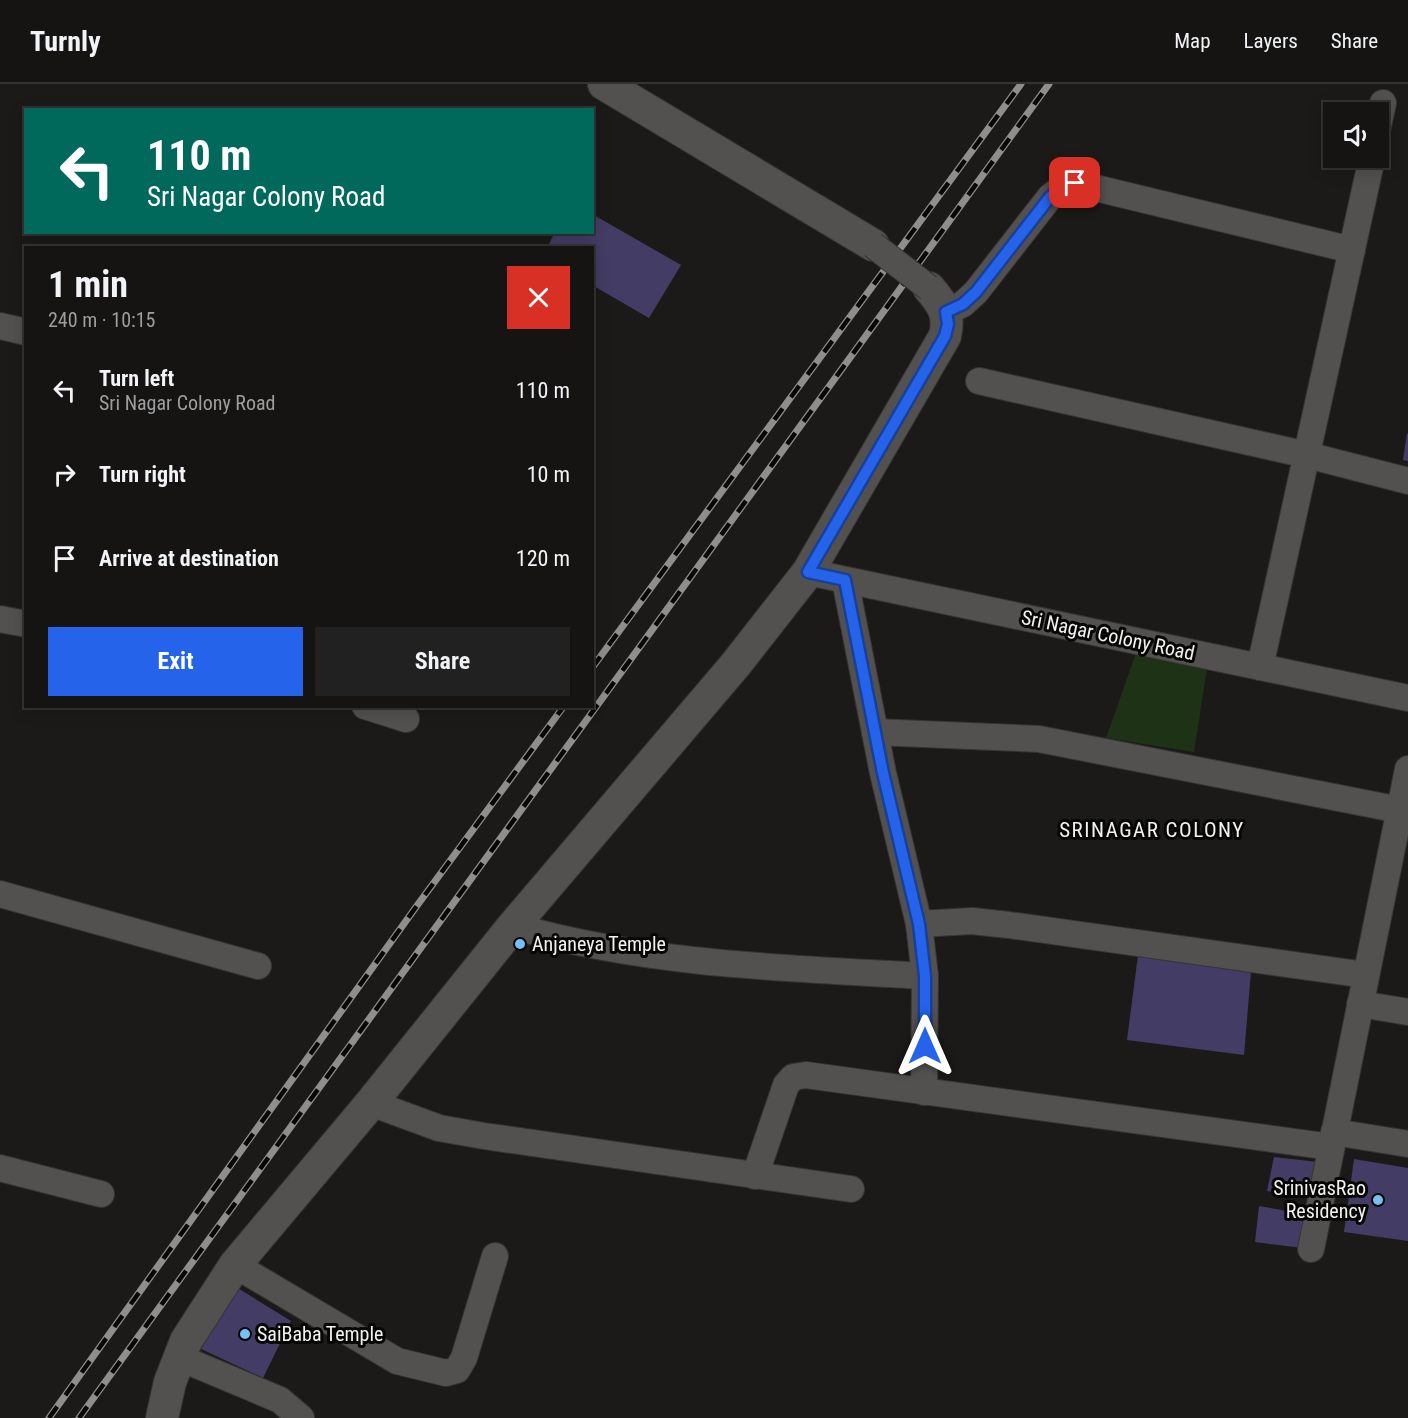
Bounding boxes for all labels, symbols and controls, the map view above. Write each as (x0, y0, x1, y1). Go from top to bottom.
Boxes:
text: Turnly (30, 25, 101, 58)
text: Map (1174, 29, 1211, 53)
text: Layers (1244, 29, 1298, 53)
text: Share (1331, 29, 1378, 53)
map controls (1323, 102, 1389, 168)
button: sound (1323, 102, 1389, 168)
text: 110 m (147, 131, 252, 180)
icon: left (48, 132, 126, 210)
pin (1049, 157, 1100, 208)
icon: arrive (1058, 166, 1091, 199)
text: Sri Nagar Colony Road (147, 181, 385, 213)
text: 1 min (48, 264, 128, 306)
button: close (507, 266, 570, 329)
text: 240 m · 10:15 (48, 308, 155, 332)
text: Turn left (99, 366, 174, 391)
icon: left (48, 374, 81, 407)
text: 110 m (516, 378, 570, 403)
text: Sri Nagar Colony Road (99, 391, 276, 415)
icon: right (48, 458, 81, 491)
text: Turn right (99, 462, 186, 487)
text: 10 m (527, 462, 570, 487)
icon: arrive (48, 542, 81, 575)
text: Arrive at destination (99, 546, 279, 571)
text: 120 m (516, 546, 570, 571)
street label: Sri Nagar Colony Road (1019, 605, 1197, 665)
button: Exit (48, 627, 303, 696)
button: Share (315, 627, 570, 696)
district label: SRINAGAR COLONY (1059, 818, 1245, 842)
place label: Anjaneya Temple (532, 932, 666, 956)
marker: Anjaneya Temple (513, 937, 527, 951)
position arrow (893, 1014, 957, 1078)
place label: SrinivasRao Residency (1273, 1176, 1366, 1223)
marker: SrinivasRao Residency (1371, 1193, 1385, 1207)
place label: SaiBaba Temple (257, 1322, 383, 1346)
marker: SaiBaba Temple (238, 1327, 252, 1341)

